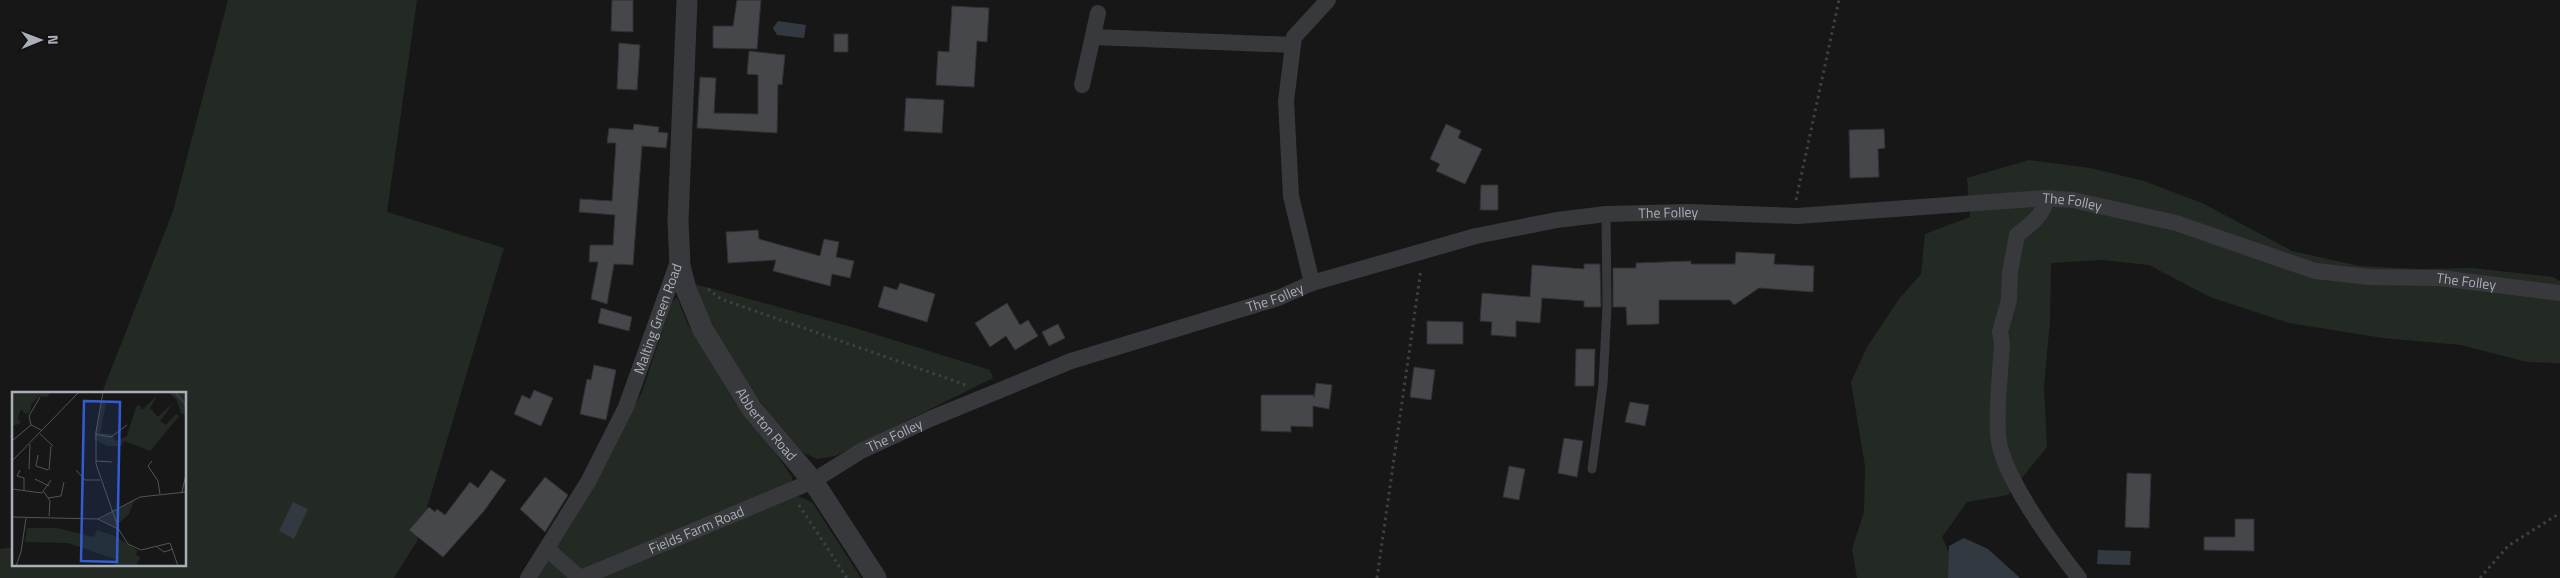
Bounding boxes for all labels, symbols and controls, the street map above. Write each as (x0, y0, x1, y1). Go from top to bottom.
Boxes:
north arrow (15, 15, 65, 65)
text: N (43, 35, 64, 45)
street label: The Folley (2042, 187, 2104, 216)
street label: The Folley (1638, 201, 1699, 223)
street label: Malting Green Road (628, 260, 687, 377)
street label: The Folley (2435, 267, 2498, 295)
street label: The Folley (1243, 277, 1307, 317)
street label: Abberton Road (731, 383, 802, 465)
inset map (12, 392, 186, 566)
street label: The Folley (863, 413, 926, 457)
street label: Fields Farm Road (645, 500, 747, 559)

